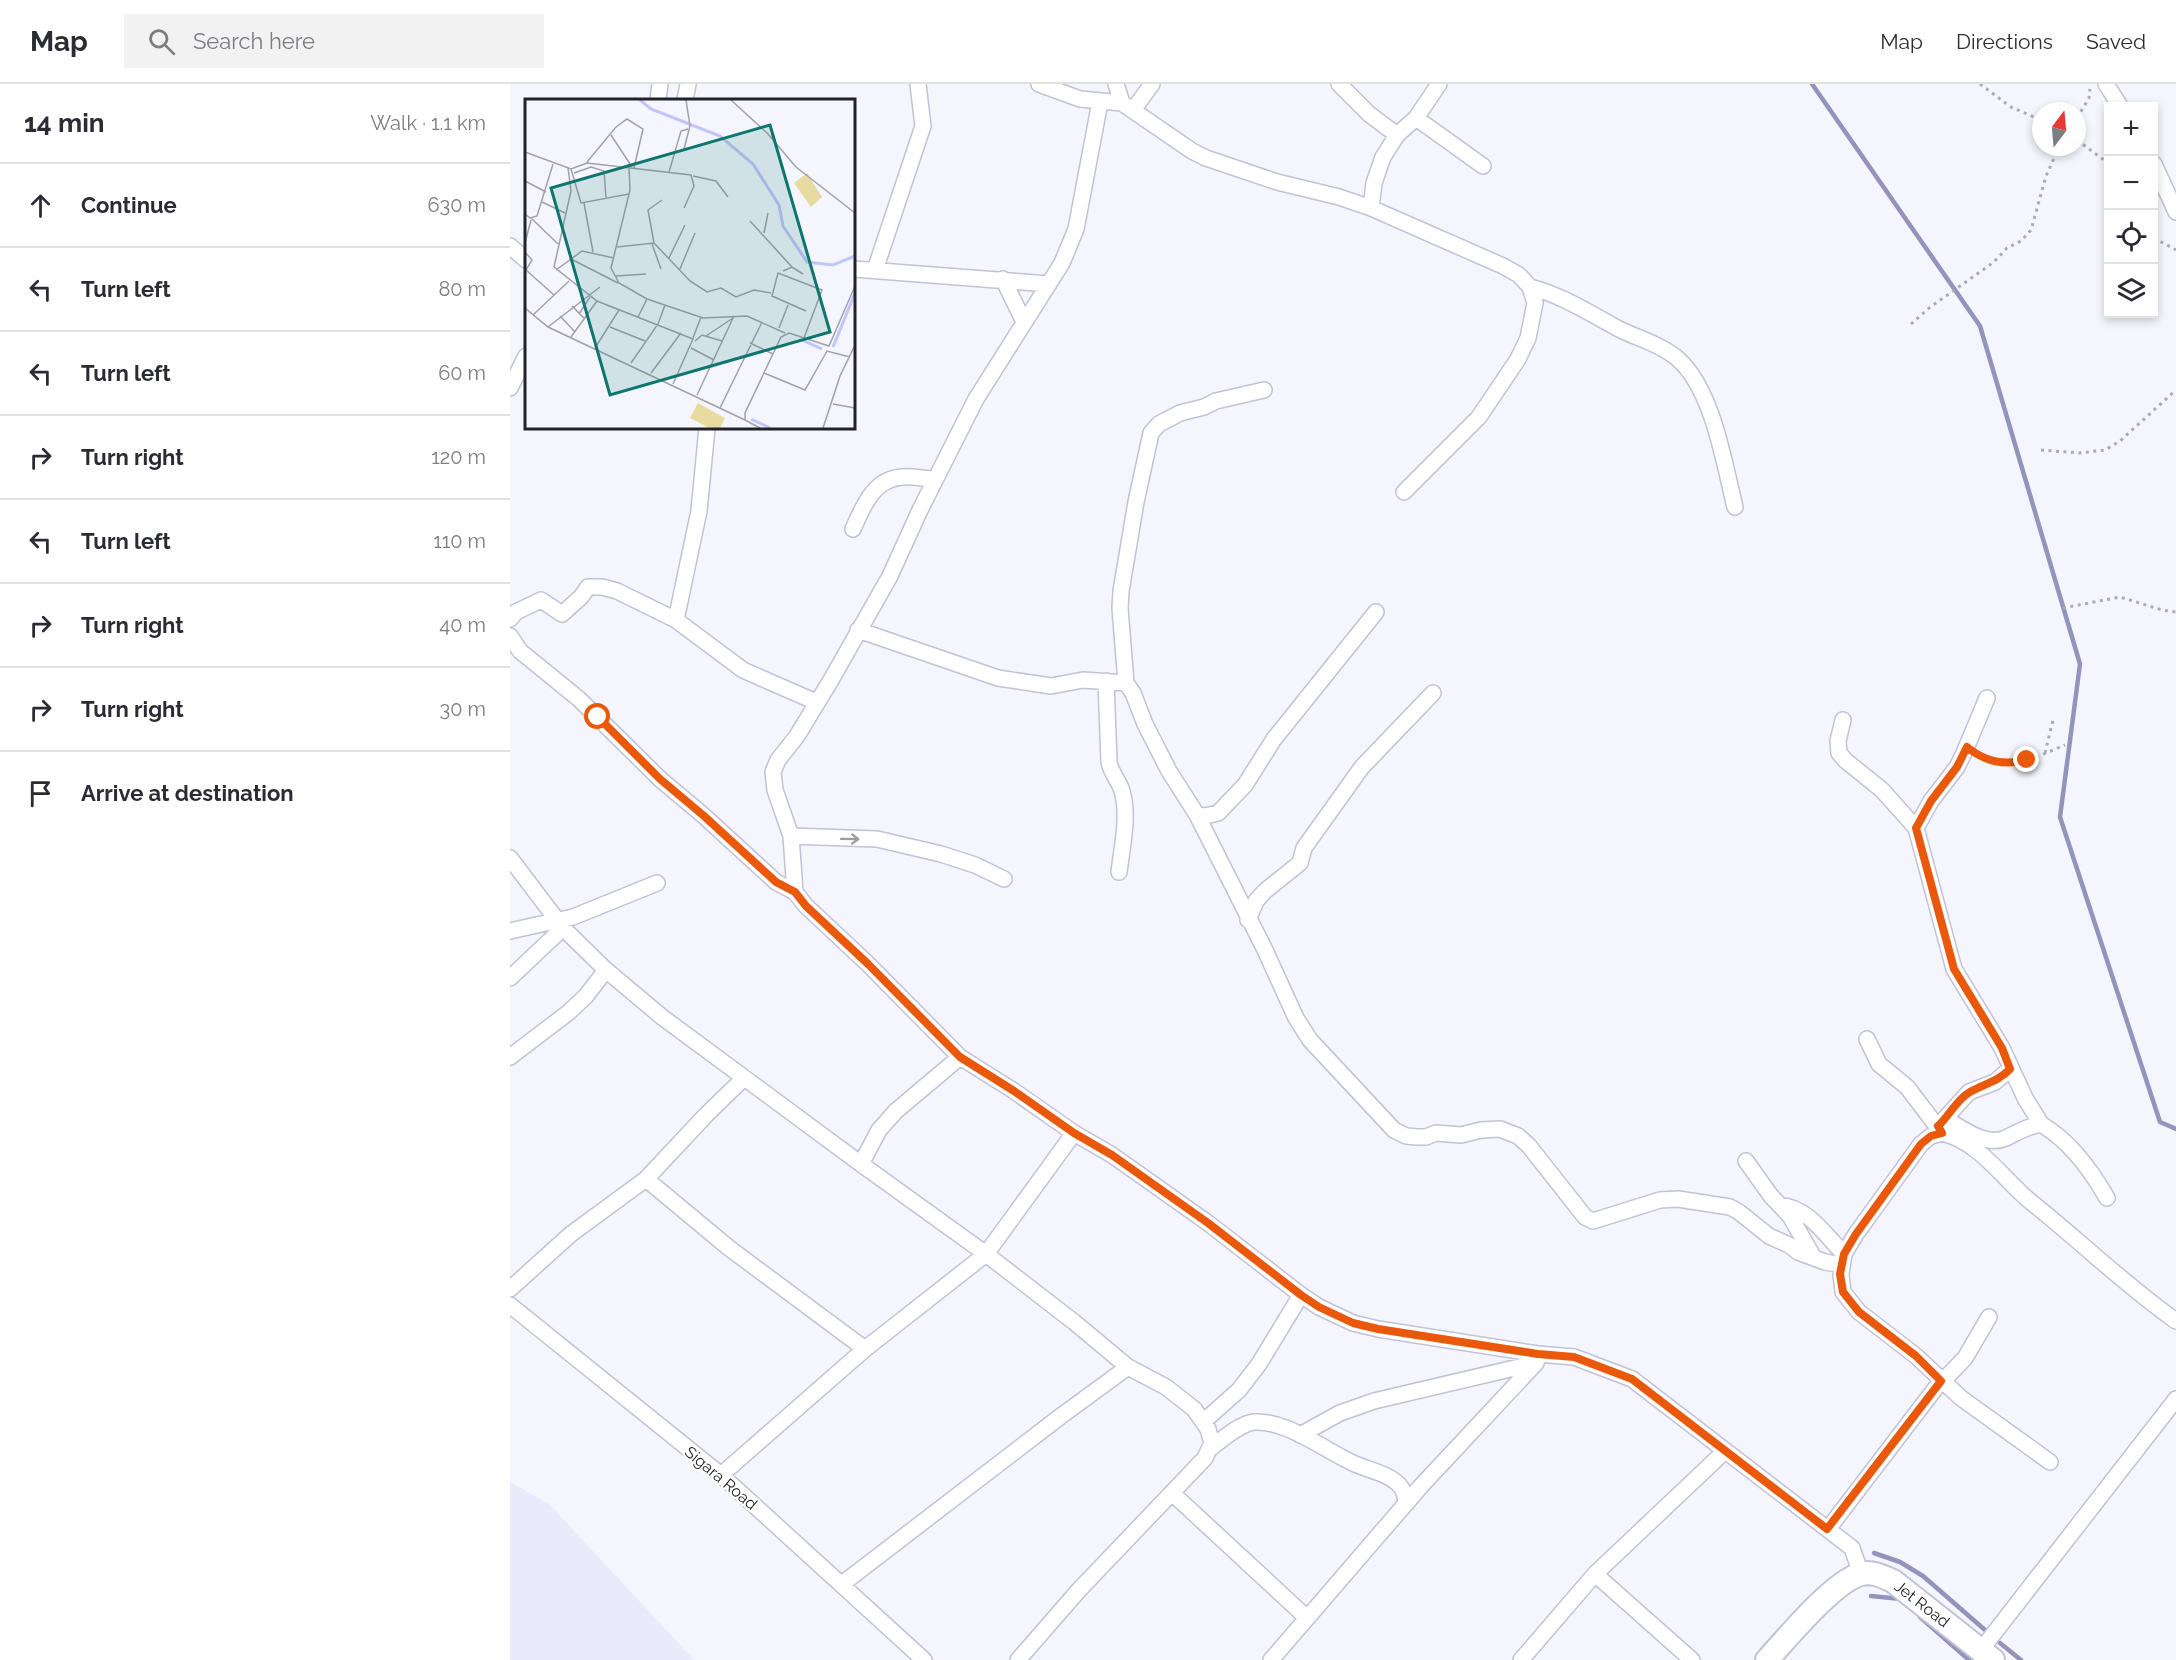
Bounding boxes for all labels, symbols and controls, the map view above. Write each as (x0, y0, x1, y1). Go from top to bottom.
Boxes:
search box (124, 14, 544, 68)
text: Map (30, 25, 88, 58)
icon: search (145, 25, 178, 58)
text: Search here (193, 28, 315, 54)
text: Map (1880, 29, 1923, 54)
text: Directions (1956, 29, 2053, 54)
text: Saved (2086, 29, 2146, 54)
inset map (525, 99, 855, 429)
north arrow (2032, 102, 2086, 156)
map controls (2104, 102, 2158, 318)
button: + (2104, 102, 2158, 156)
text: 14 min (24, 108, 104, 138)
text: Walk · 1.1 km (370, 111, 486, 135)
button: − (2104, 156, 2158, 210)
icon: ahead (24, 189, 57, 222)
text: Continue (81, 192, 177, 218)
text: 630 m (428, 193, 486, 217)
button: locate (2104, 210, 2158, 264)
button: layers (2104, 264, 2158, 318)
icon: left (24, 273, 57, 306)
text: Turn left (81, 276, 171, 302)
text: 80 m (438, 277, 486, 301)
icon: left (24, 357, 57, 390)
text: Turn left (81, 360, 171, 386)
text: 60 m (438, 361, 486, 385)
icon: right (24, 441, 57, 474)
text: Turn right (81, 444, 184, 470)
text: 120 m (431, 445, 486, 469)
icon: left (24, 525, 57, 558)
text: Turn left (81, 528, 171, 554)
text: 110 m (433, 529, 486, 553)
icon: right (24, 609, 57, 642)
text: Turn right (81, 612, 184, 638)
text: 40 m (439, 613, 486, 637)
icon: right (24, 693, 57, 726)
text: Turn right (81, 696, 184, 722)
text: 30 m (440, 697, 486, 721)
route start (584, 703, 610, 729)
route end (2013, 746, 2039, 772)
icon: arrive (24, 777, 57, 810)
text: Arrive at destination (81, 780, 294, 806)
one-way arrow (839, 833, 859, 845)
street label: Sigara Road (681, 1442, 761, 1514)
street label: Jet Road (1891, 1577, 1953, 1631)

